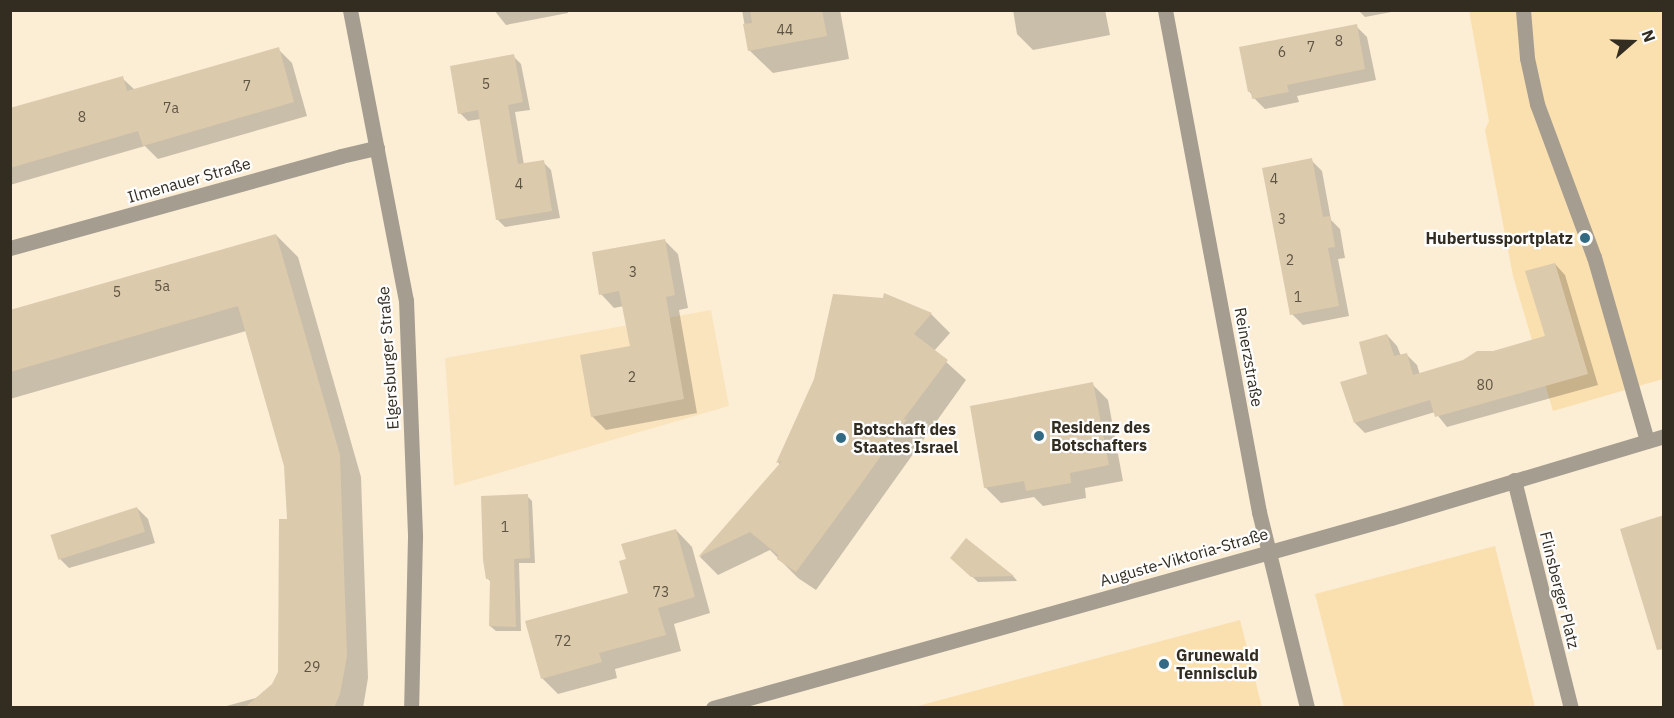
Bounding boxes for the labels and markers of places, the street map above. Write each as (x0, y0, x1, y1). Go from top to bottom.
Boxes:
place label: Hubertussportplatz (1426, 228, 1573, 248)
marker: Hubertussportplatz (1578, 231, 1592, 245)
place label: Residenz des Botschafters (1051, 417, 1150, 455)
place label: Botschaft des Staates Israel (853, 419, 958, 457)
marker: Residenz des Botschafters (1032, 429, 1046, 443)
marker: Botschaft des Staates Israel (834, 431, 848, 445)
place label: Grunewald Tennisclub (1176, 645, 1259, 683)
marker: Grunewald Tennisclub (1157, 657, 1171, 671)

